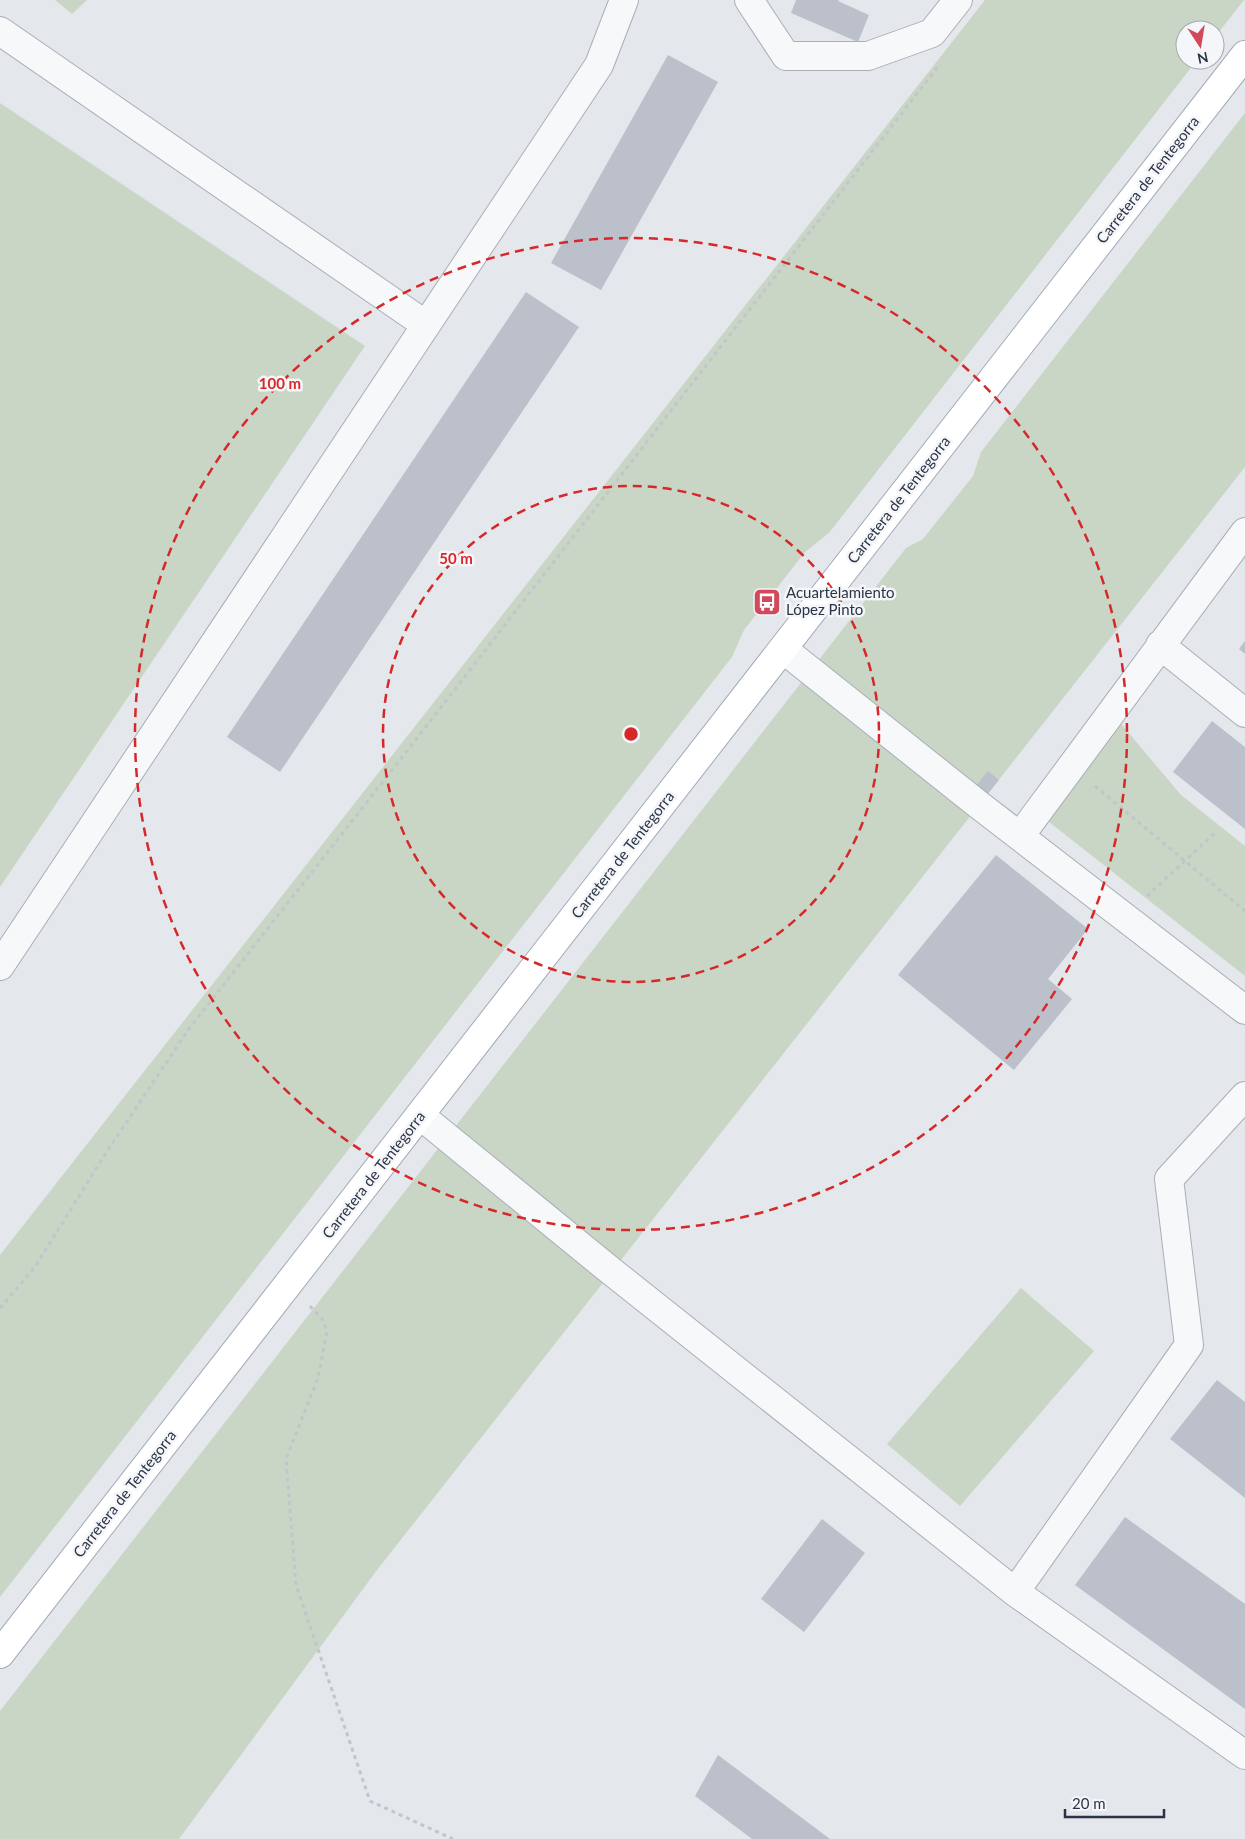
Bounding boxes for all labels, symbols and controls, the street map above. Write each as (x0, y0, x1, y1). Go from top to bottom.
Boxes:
north arrow (1175, 20, 1225, 70)
text: N (1196, 49, 1210, 68)
street label: Carretera de Tentegorra (1092, 112, 1202, 247)
text: 100 m (259, 374, 301, 392)
street label: Carretera de Tentegorra (843, 432, 953, 567)
text: 50 m (439, 549, 473, 567)
place label: Acuartelamiento López Pinto (786, 583, 895, 618)
bus stop icon: Acuartelamiento López Pinto (752, 587, 782, 617)
centre of rings (622, 725, 640, 743)
street label: Carretera de Tentegorra (567, 787, 677, 922)
street label: Carretera de Tentegorra (318, 1107, 428, 1242)
street label: Carretera de Tentegorra (69, 1426, 179, 1561)
scale bar (1065, 1786, 1164, 1818)
text: 20 m (1072, 1794, 1106, 1812)

